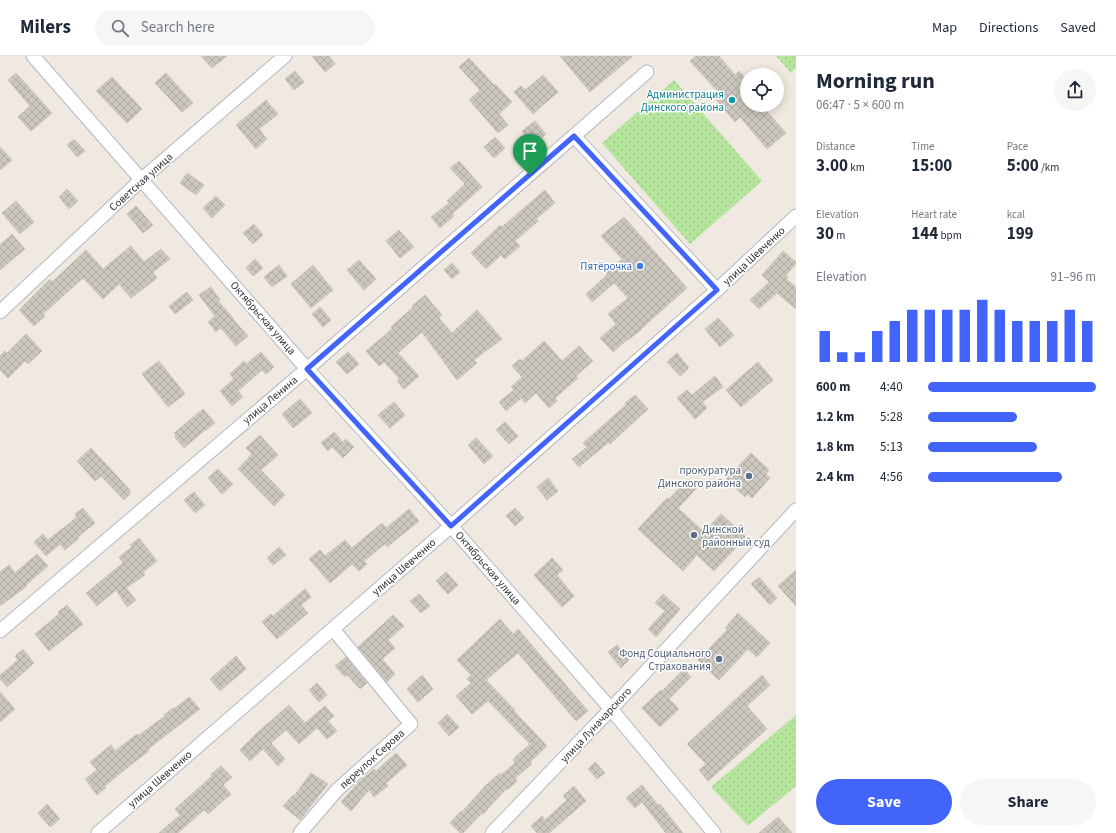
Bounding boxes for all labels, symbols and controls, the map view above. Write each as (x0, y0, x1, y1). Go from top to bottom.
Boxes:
search box (95, 10, 375, 46)
text: Milers (20, 14, 71, 41)
icon: search (109, 17, 131, 39)
text: Search here (141, 17, 215, 38)
text: Map (932, 18, 957, 38)
text: Directions (979, 18, 1038, 38)
text: Saved (1060, 18, 1096, 38)
text: Morning run (816, 65, 935, 97)
map controls (740, 68, 784, 112)
button: locate (740, 68, 784, 112)
button: share (1054, 69, 1096, 111)
place label: Администрация Динского района (641, 87, 724, 115)
marker: Администрация Динского района (727, 95, 737, 105)
text: 06:47 · 5 × 600 m (816, 96, 904, 114)
pin (513, 134, 547, 175)
text: Distance (816, 139, 855, 154)
text: Time (911, 139, 935, 154)
text: Pace (1007, 139, 1028, 154)
icon: arrive (519, 140, 541, 162)
street label: Советская улица (106, 149, 176, 215)
text: 3.00 (816, 154, 848, 178)
text: 15:00 (911, 154, 952, 178)
text: 5:00 (1007, 154, 1039, 178)
text: km (848, 160, 865, 175)
text: /km (1039, 160, 1059, 175)
text: Elevation (816, 207, 859, 222)
text: Heart rate (911, 207, 957, 222)
text: kcal (1007, 207, 1025, 222)
text: 30 (816, 222, 834, 246)
text: 144 (911, 222, 938, 246)
text: 199 (1007, 222, 1034, 246)
street label: улица Шевченко (720, 223, 788, 289)
text: m (834, 228, 845, 243)
text: bpm (938, 228, 962, 243)
place label: Пятёрочка (580, 259, 632, 274)
marker: Пятёрочка (635, 261, 645, 271)
text: Elevation (816, 268, 867, 286)
text: 91–96 m (1051, 268, 1096, 286)
street label: Октябрьская улица (227, 278, 299, 358)
street label: улица Ленина (239, 373, 301, 427)
text: 600 m (816, 378, 850, 396)
text: 4:40 (880, 378, 903, 396)
text: 1.2 km (816, 408, 855, 426)
text: 5:28 (880, 408, 903, 426)
text: 1.8 km (816, 438, 855, 456)
text: 5:13 (880, 438, 903, 456)
place label: прокуратура Динского района (658, 463, 741, 491)
text: 2.4 km (816, 468, 855, 486)
text: 4:56 (880, 468, 903, 486)
marker: прокуратура Динского района (744, 471, 754, 481)
place label: Динской районный суд (702, 522, 770, 550)
street label: Октябрьская улица (452, 528, 524, 608)
marker: Динской районный суд (689, 530, 699, 540)
street label: улица Шевченко (369, 535, 439, 599)
place label: Фонд Социального Страхования (619, 646, 711, 674)
marker: Фонд Социального Страхования (714, 654, 724, 664)
street label: улица Луначарского (557, 684, 635, 766)
street label: переулок Серова (336, 726, 408, 792)
street label: улица Шевченко (125, 747, 195, 811)
button: Save (816, 779, 952, 825)
button: Share (960, 779, 1096, 825)

